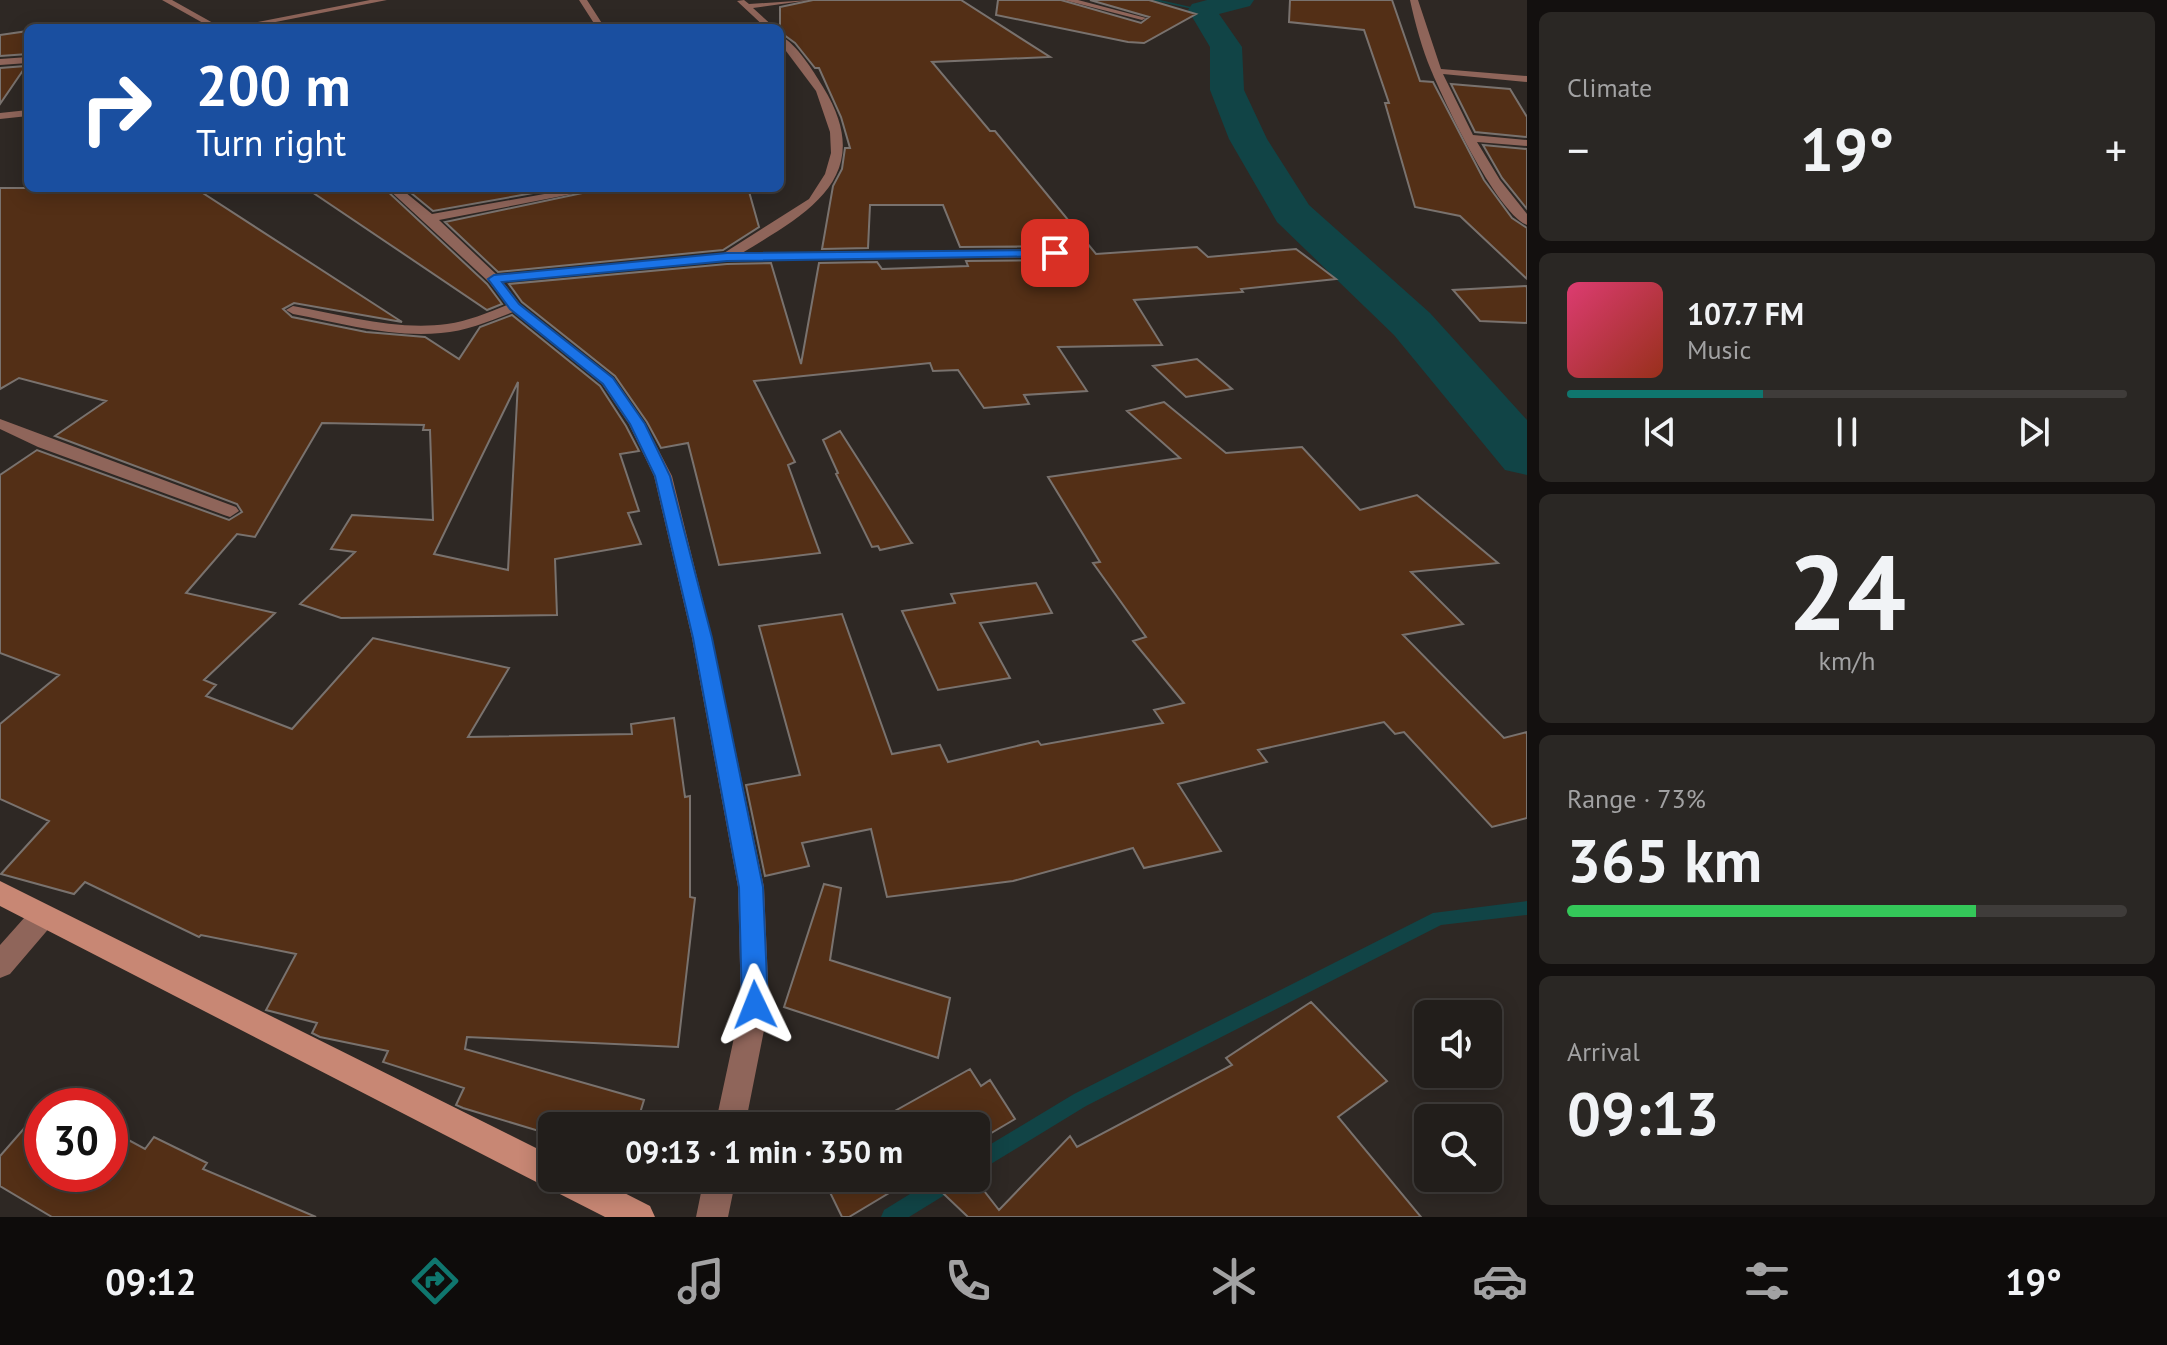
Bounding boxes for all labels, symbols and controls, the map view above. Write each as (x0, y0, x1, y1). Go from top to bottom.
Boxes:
text: 200 m (196, 49, 351, 121)
icon: right (64, 56, 168, 160)
text: Climate (1567, 71, 1652, 104)
text: 19° (1800, 110, 1894, 188)
text: Turn right (196, 119, 346, 166)
text: − (1567, 121, 1589, 178)
text: + (2105, 121, 2127, 178)
pin (1021, 219, 1089, 287)
icon: arrive (1033, 231, 1077, 275)
text: 107.7 FM (1687, 294, 1804, 333)
text: Music (1687, 333, 1751, 366)
icon: previous (1638, 410, 1682, 454)
icon: pause (1825, 410, 1869, 454)
icon: next (2012, 410, 2056, 454)
text: 24 (1788, 524, 1906, 659)
text: km/h (1819, 644, 1876, 677)
text: Range · 73% (1567, 782, 1706, 815)
text: 365 km (1567, 821, 1762, 899)
position arrow (713, 963, 797, 1047)
map controls (1414, 1000, 1502, 1192)
button: sound (1414, 1000, 1502, 1088)
text: Arrival (1567, 1035, 1640, 1068)
text: 09:13 (1567, 1074, 1719, 1152)
speed limit sign: 30 (24, 1088, 128, 1192)
button: search (1414, 1104, 1502, 1192)
text: 09:13 · 1 min · 350 m (625, 1132, 903, 1171)
icon: directions (407, 1253, 463, 1309)
icon: music (673, 1253, 729, 1309)
icon: phone (940, 1253, 996, 1309)
icon: climate (1206, 1253, 1262, 1309)
icon: car (1472, 1253, 1528, 1309)
icon: filters (1739, 1253, 1795, 1309)
text: 09:12 (105, 1258, 197, 1305)
text: 19° (2005, 1258, 2062, 1305)

